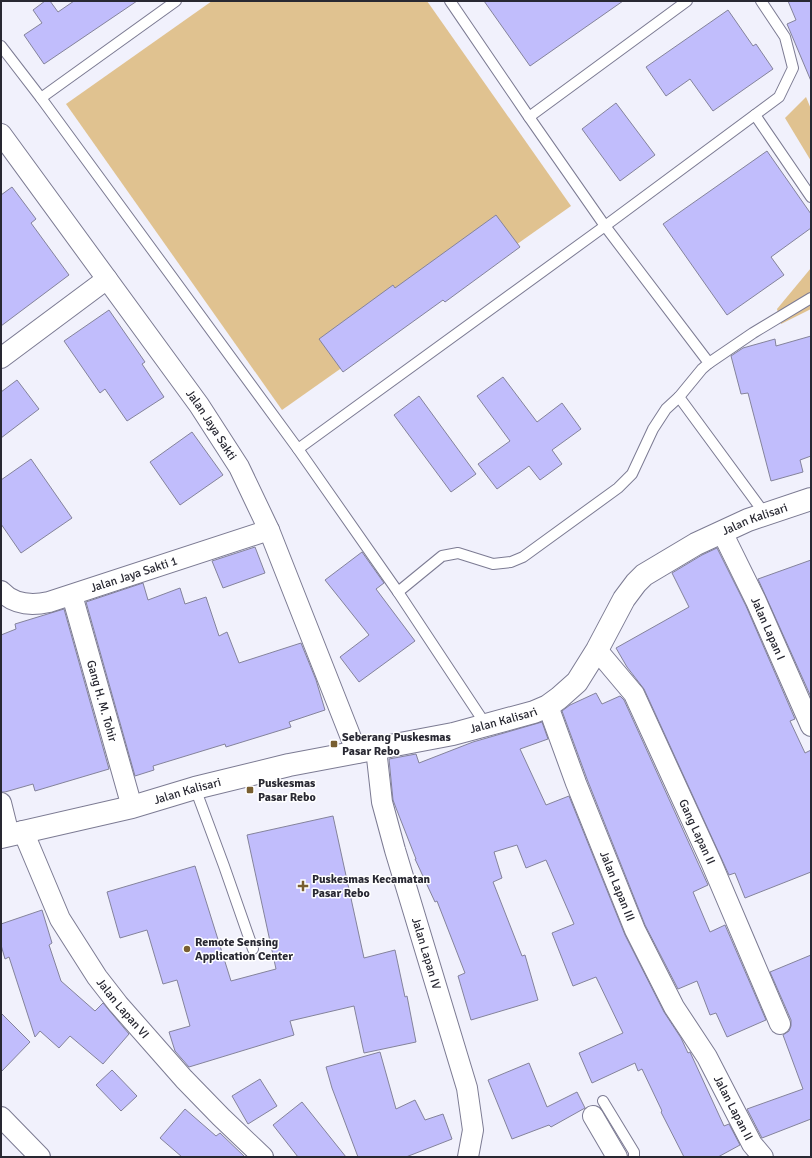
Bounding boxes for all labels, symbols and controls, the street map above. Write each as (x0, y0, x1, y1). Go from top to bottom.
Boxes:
street label: Jalan Jaya Sakti (183, 387, 240, 463)
street label: Jalan Kalisari (720, 500, 790, 539)
street label: Jalan Jaya Sakti 1 (88, 553, 179, 595)
street label: Jalan Lapan I (748, 594, 789, 662)
street label: Gang H. M. Tohir (83, 658, 121, 744)
street label: Jalan Kalisari (468, 704, 540, 737)
place label: Seberang Puskesmas Pasar Rebo (342, 730, 452, 759)
marker: Seberang Puskesmas Pasar Rebo (329, 739, 339, 749)
street label: Jalan Kalisari (152, 774, 222, 808)
place label: Puskesmas Pasar Rebo (258, 776, 316, 805)
marker: Puskesmas Pasar Rebo (245, 785, 255, 795)
street label: Gang Lapan II (676, 797, 719, 867)
street label: Jalan Lapan III (597, 849, 638, 923)
place label: Puskesmas Kecamatan Pasar Rebo (312, 872, 431, 901)
marker: Puskesmas Kecamatan Pasar Rebo (297, 880, 309, 892)
street label: Jalan Lapan IV (408, 916, 444, 991)
place label: Remote Sensing Application Center (195, 935, 293, 964)
marker: Remote Sensing Application Center (182, 944, 192, 954)
street label: Jalan Lapan VI (93, 975, 153, 1042)
street label: Jalan Lapan II (710, 1073, 756, 1143)

